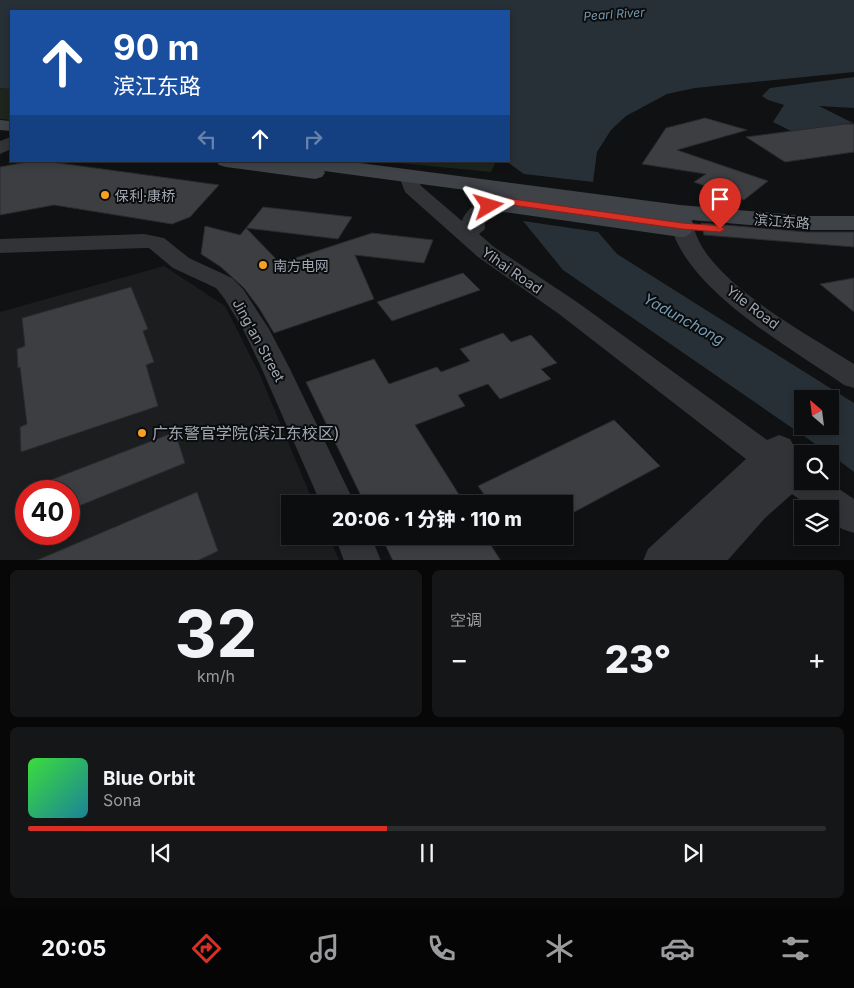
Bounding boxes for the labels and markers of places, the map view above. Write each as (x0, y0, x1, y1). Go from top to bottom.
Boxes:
pin (699, 178, 741, 229)
place label: 保利·康桥 (115, 187, 175, 204)
marker: 保利·康桥 (99, 189, 111, 201)
place label: 南方电网 (273, 257, 329, 274)
marker: 南方电网 (257, 259, 269, 271)
place label: 广东警官学院(滨江东校区) (152, 423, 340, 443)
marker: 广东警官学院(滨江东校区) (136, 427, 148, 439)

